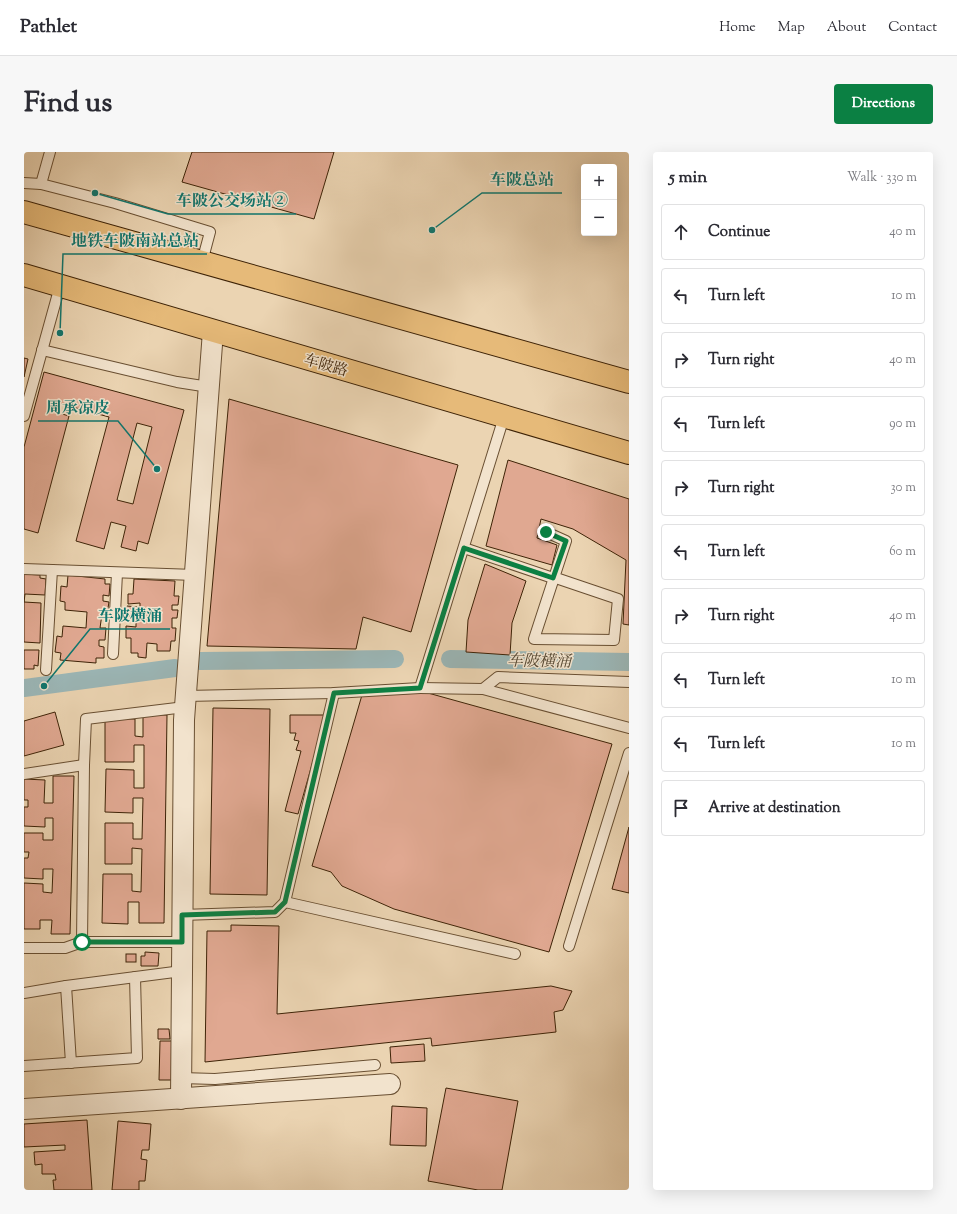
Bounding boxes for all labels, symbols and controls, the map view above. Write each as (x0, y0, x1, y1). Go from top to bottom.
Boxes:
text: Pathlet (20, 14, 77, 41)
text: Home (719, 18, 756, 38)
text: Map (778, 18, 805, 38)
text: About (827, 18, 866, 38)
text: Contact (888, 18, 937, 38)
text: Find us (24, 84, 112, 124)
button: Directions (834, 84, 933, 124)
map controls (581, 164, 617, 236)
button: + (581, 164, 617, 200)
callout: 车陂总站 (482, 165, 562, 193)
text: 5 min (669, 166, 707, 190)
text: Walk · 330 m (847, 169, 917, 187)
text: 车陂总站 (490, 170, 554, 193)
callout: 车陂公交场站② (168, 186, 296, 214)
text: 车陂公交场站② (176, 191, 288, 214)
button: − (581, 200, 617, 236)
icon: ahead (670, 221, 692, 243)
text: Continue (708, 222, 770, 243)
text: 40 m (889, 223, 916, 241)
callout: 地铁车陂南站总站 (63, 226, 207, 254)
text: 地铁车陂南站总站 (71, 231, 199, 254)
icon: left (670, 285, 692, 307)
text: Turn left (708, 286, 765, 307)
text: 10 m (891, 287, 916, 305)
icon: right (670, 349, 692, 371)
street label: 车陂路 (301, 350, 350, 383)
text: Turn right (708, 350, 774, 371)
text: 40 m (889, 351, 916, 369)
callout: 周承凉皮 (38, 393, 118, 421)
text: 周承凉皮 (46, 398, 110, 421)
icon: left (670, 413, 692, 435)
text: Turn left (708, 414, 765, 435)
text: 90 m (889, 415, 916, 433)
icon: right (670, 477, 692, 499)
text: Turn right (708, 478, 774, 499)
text: 30 m (890, 479, 916, 497)
route end (537, 523, 555, 541)
icon: left (670, 541, 692, 563)
text: Turn left (708, 542, 765, 563)
text: 60 m (889, 543, 916, 561)
callout: 车陂横涌 (90, 601, 170, 629)
icon: right (670, 605, 692, 627)
text: 车陂横涌 (98, 606, 162, 629)
text: Turn right (708, 606, 774, 627)
text: 40 m (889, 607, 916, 625)
water label: 车陂横涌 (507, 650, 573, 675)
icon: left (670, 669, 692, 691)
text: Turn left (708, 670, 765, 691)
text: 10 m (891, 671, 916, 689)
icon: left (670, 733, 692, 755)
text: Turn left (708, 734, 765, 755)
text: 10 m (891, 735, 916, 753)
icon: arrive (670, 797, 692, 819)
text: Arrive at destination (708, 798, 841, 819)
route start (73, 933, 91, 951)

